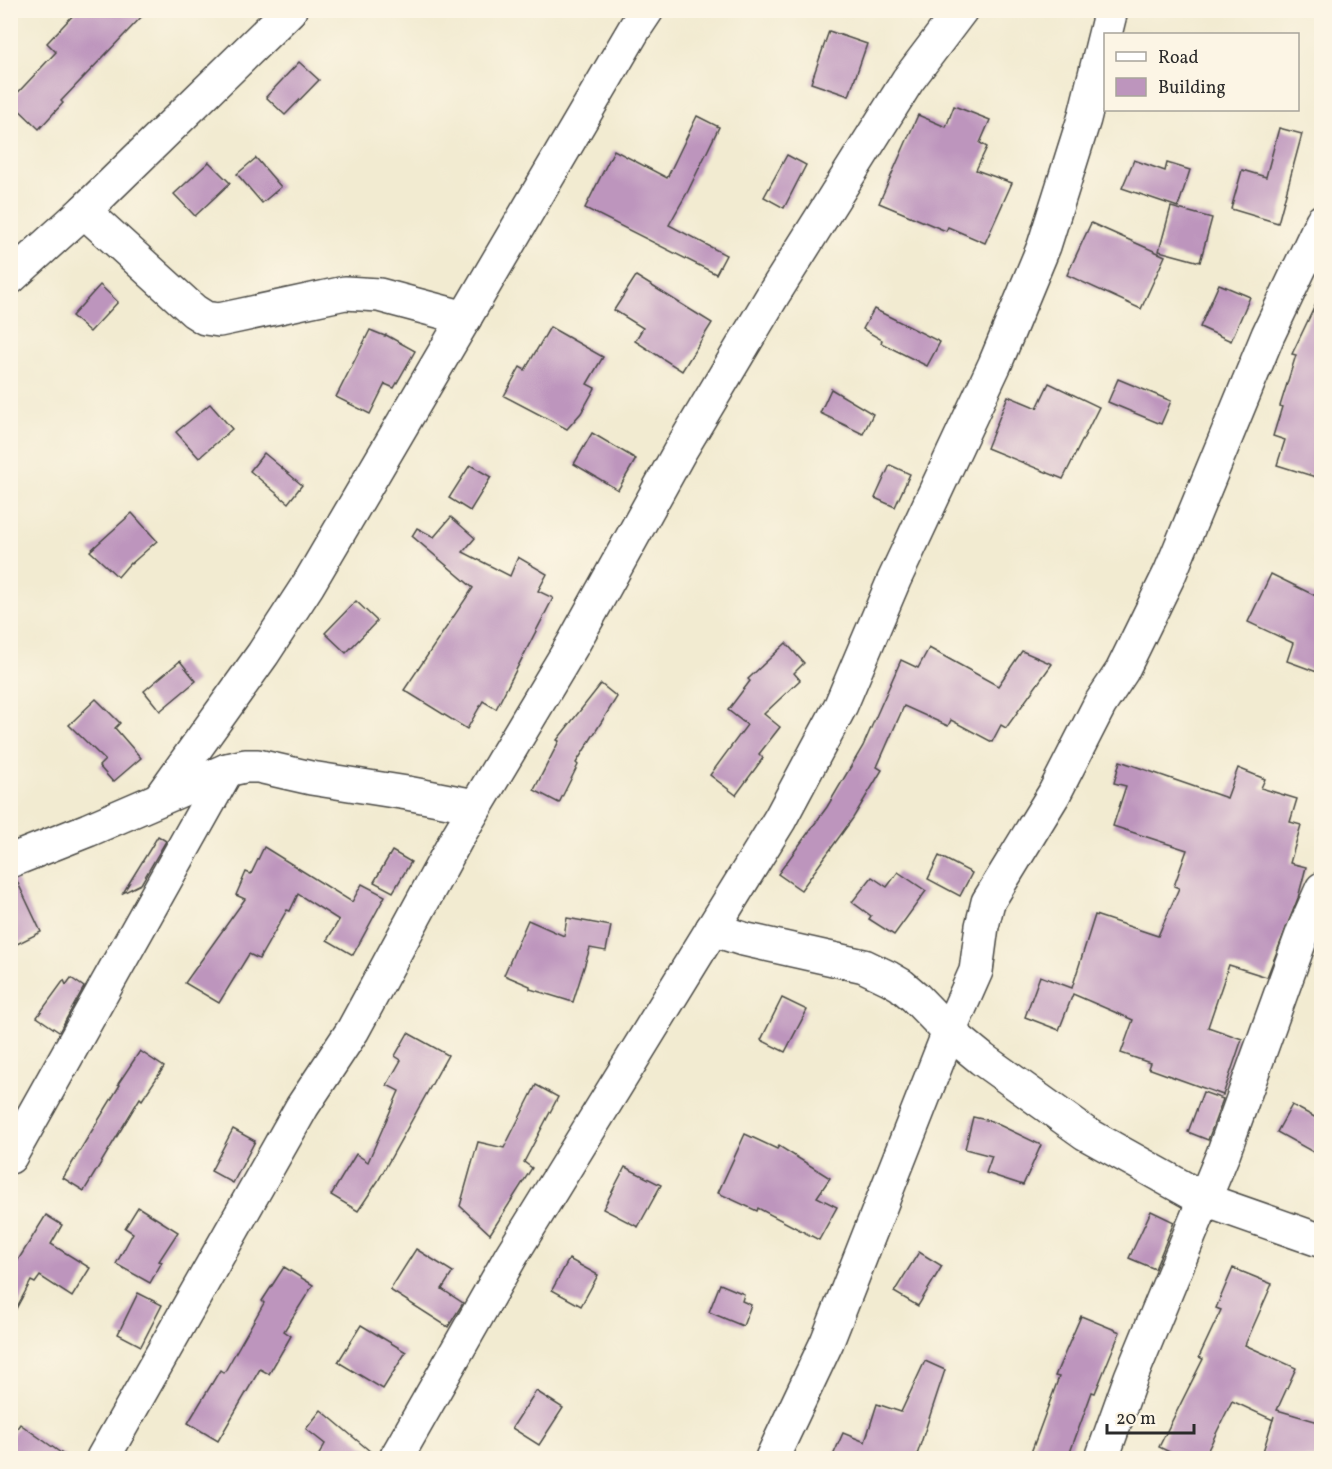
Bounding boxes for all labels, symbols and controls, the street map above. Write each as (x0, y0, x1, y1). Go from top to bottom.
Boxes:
legend (1104, 33, 1299, 111)
text: Road (1158, 46, 1199, 71)
text: Building (1158, 76, 1226, 101)
scale bar (1107, 1397, 1194, 1435)
text: 20 m (1116, 1407, 1156, 1432)

